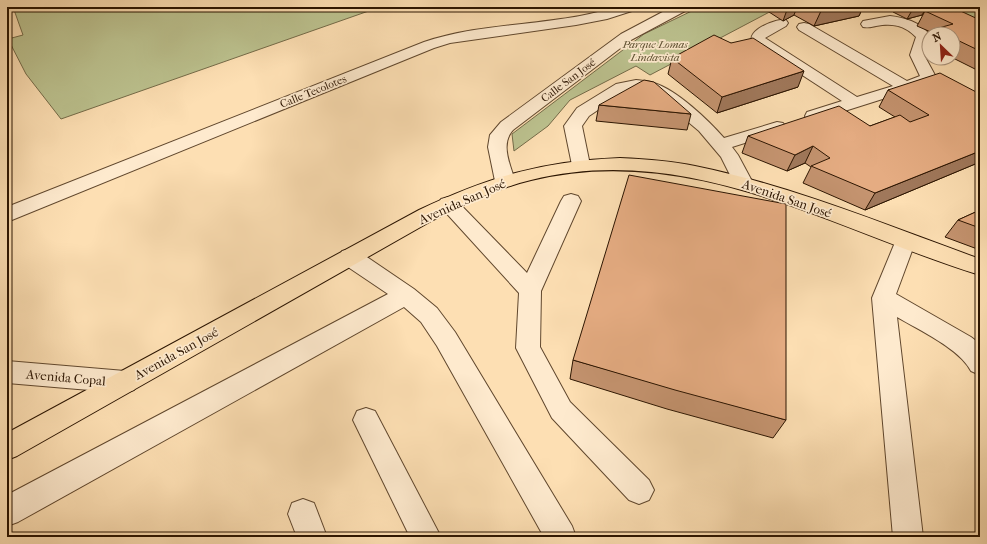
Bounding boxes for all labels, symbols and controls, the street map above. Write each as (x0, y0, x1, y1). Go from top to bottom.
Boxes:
north arrow (921, 26, 961, 66)
text: N (930, 29, 944, 45)
park label: Parque Lomas Lindavista (621, 38, 688, 64)
street label: Calle San José (539, 55, 599, 105)
street label: Calle Tecolotes (278, 72, 348, 111)
street label: Avenida San José (416, 175, 508, 228)
street label: Avenida San José (739, 176, 834, 221)
street label: Avenida San José (131, 324, 221, 383)
street label: Avenida Copal (24, 366, 107, 388)

